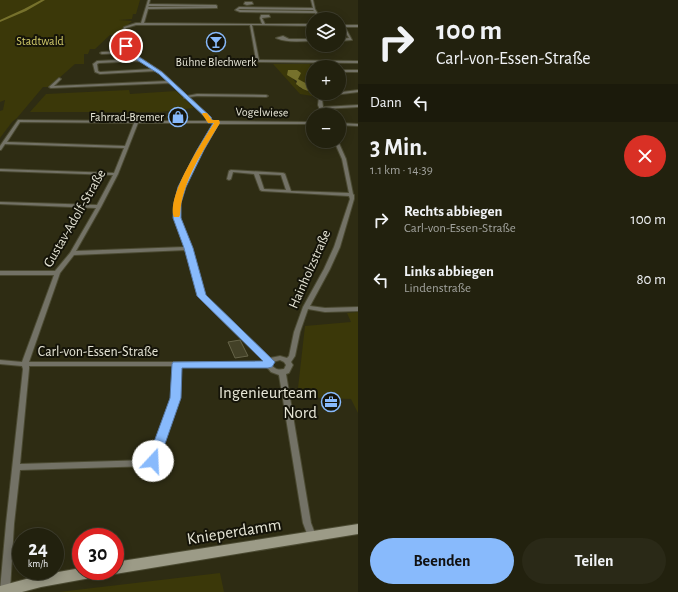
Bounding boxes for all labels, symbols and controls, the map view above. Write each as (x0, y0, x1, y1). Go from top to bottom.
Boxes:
map controls (306, 12, 346, 148)
button: layers (306, 12, 346, 52)
icon: right (370, 16, 422, 68)
text: 100 m (436, 17, 502, 45)
pin (109, 29, 143, 63)
bar icon: Bühne Blechwerk (205, 31, 227, 53)
park label: Stadtwald (16, 35, 64, 47)
icon: arrive (115, 35, 137, 57)
text: Carl-von-Essen-Straße (436, 50, 591, 68)
place label: Bühne Blechwerk (176, 56, 257, 68)
button: + (306, 60, 346, 100)
icon: left (410, 92, 432, 114)
text: Dann (370, 95, 402, 110)
shop icon: Fahrrad-Bremer (167, 106, 189, 128)
street label: Vogelwiese (235, 106, 289, 118)
button: − (306, 108, 346, 148)
place label: Fahrrad-Bremer (90, 111, 164, 123)
button: close (624, 135, 666, 177)
text: 3 Min. (370, 136, 428, 160)
text: 1.1 km · 14:39 (370, 164, 433, 177)
street label: Gustav-Adolf-Straße (41, 167, 109, 270)
text: Rechts abbiegen (404, 204, 502, 219)
icon: right (370, 209, 392, 231)
text: 100 m (631, 212, 666, 227)
text: Carl-von-Essen-Straße (404, 222, 516, 235)
street label: Hainholzstraße (286, 228, 333, 311)
text: Links abbiegen (404, 264, 494, 279)
icon: left (370, 269, 392, 291)
text: 80 m (636, 272, 666, 287)
text: Lindenstraße (404, 282, 471, 295)
street label: Carl-von-Essen-Straße (38, 345, 158, 359)
place label: Ingenieurteam Nord (219, 384, 317, 421)
office icon: Ingenieurteam Nord (320, 391, 342, 413)
position arrow (132, 440, 174, 482)
street label: Knieperdamm (186, 516, 282, 547)
speed limit sign: 30 (72, 528, 124, 580)
button: Beenden (370, 538, 514, 584)
button: Teilen (522, 538, 666, 584)
text: 24 (28, 539, 48, 559)
text: km/h (28, 559, 48, 569)

